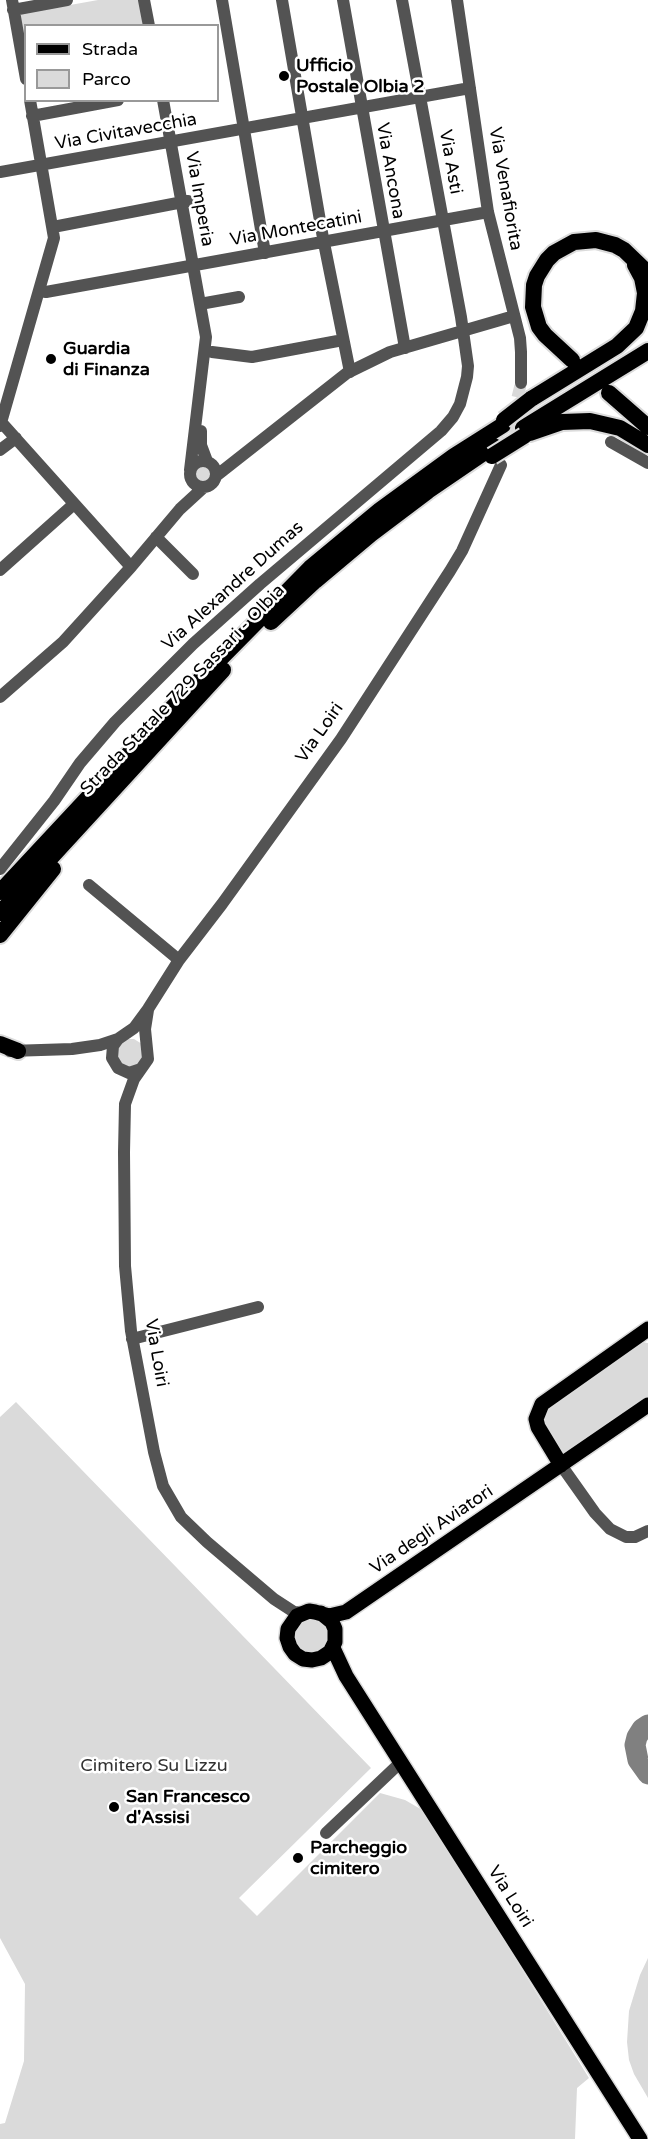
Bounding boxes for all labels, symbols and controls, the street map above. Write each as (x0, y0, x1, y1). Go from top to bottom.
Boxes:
legend (24, 24, 219, 102)
text: Strada (82, 38, 138, 60)
place label: Ufficio Postale Olbia 2 (296, 55, 425, 98)
text: Parco (82, 68, 131, 90)
marker: Ufficio Postale Olbia 2 (277, 69, 291, 83)
street label: Via Civitavecchia (53, 109, 199, 155)
street label: Via Ancona (371, 121, 409, 221)
street label: Via Venafiorita (484, 126, 526, 252)
street label: Via Asti (434, 128, 466, 196)
street label: Via Imperia (180, 150, 218, 248)
street label: Via Montecatini (228, 207, 364, 251)
place label: Guardia di Finanza (63, 338, 150, 380)
marker: Guardia di Finanza (44, 352, 58, 366)
street label: Via Alexandre Dumas (158, 517, 308, 655)
street label: Strada Statale 729 Sassari - Olbia (76, 580, 290, 800)
street label: Via Loiri (291, 699, 349, 767)
street label: Via Loiri (139, 1317, 173, 1389)
street label: Via degli Aviatori (366, 1481, 498, 1579)
park label: Cimitero Su Lizzu (80, 1755, 228, 1777)
place label: San Francesco d'Assisi (126, 1786, 250, 1828)
marker: San Francesco d'Assisi (107, 1800, 121, 1814)
place label: Parcheggio cimitero (310, 1837, 407, 1880)
marker: Parcheggio cimitero (291, 1851, 305, 1865)
street label: Via Loiri (483, 1862, 537, 1932)

